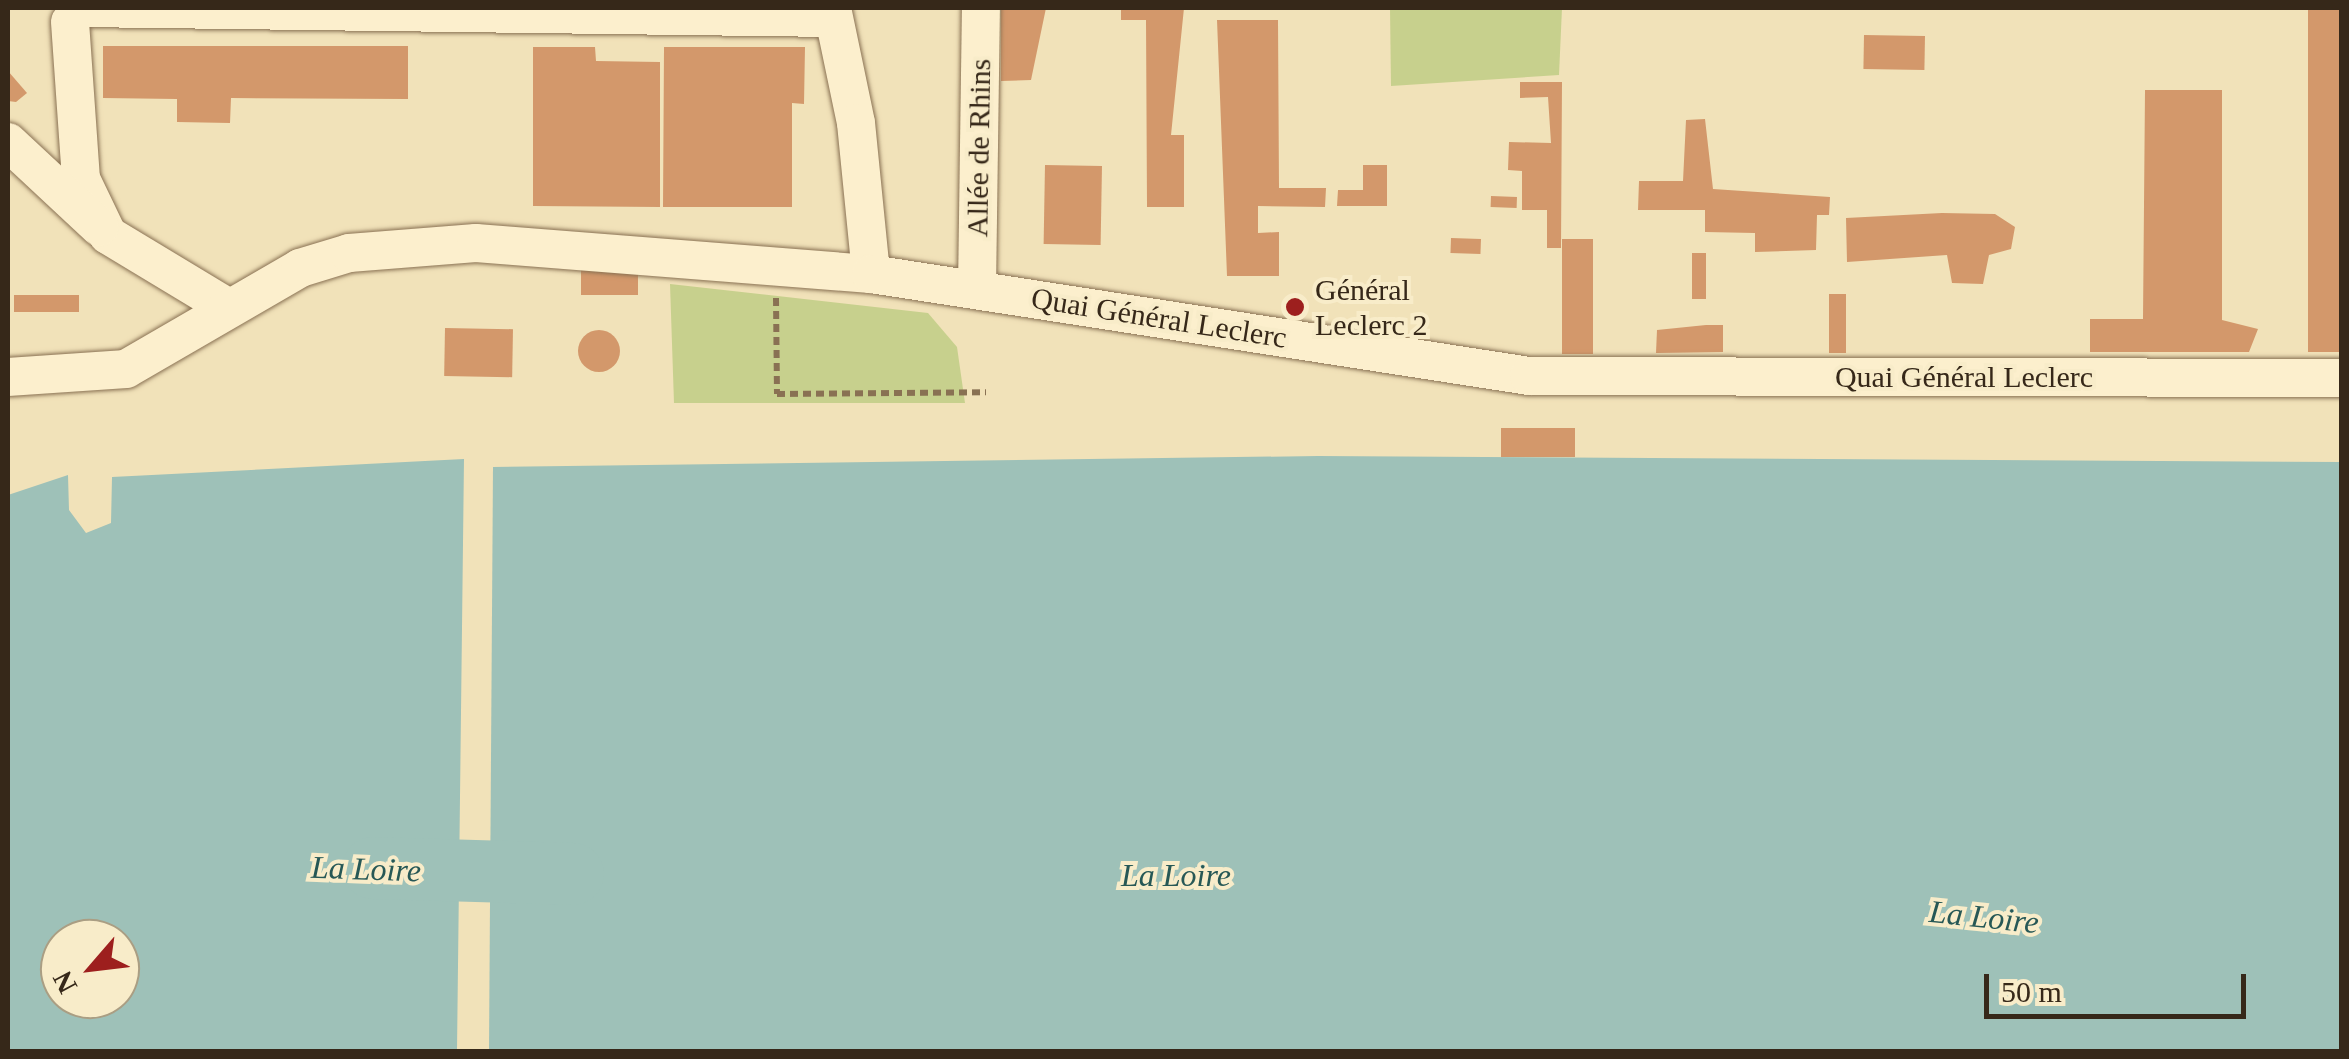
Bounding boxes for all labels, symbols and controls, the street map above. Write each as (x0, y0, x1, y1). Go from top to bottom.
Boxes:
street label: Allée de Rhins (959, 59, 999, 237)
place label: Général Leclerc 2 (1315, 272, 1427, 342)
street label: Quai Général Leclerc (1029, 280, 1289, 356)
marker: Général Leclerc 2 (1284, 296, 1306, 318)
street label: Quai Général Leclerc (1835, 359, 2093, 395)
water label: La Loire (310, 848, 422, 890)
water label: La Loire (1121, 856, 1231, 894)
water label: La Loire (1927, 892, 2041, 942)
north arrow (40, 919, 140, 1019)
scale bar (1989, 954, 2252, 1016)
text: N (46, 966, 83, 999)
text: 50 m (2001, 975, 2062, 1008)

